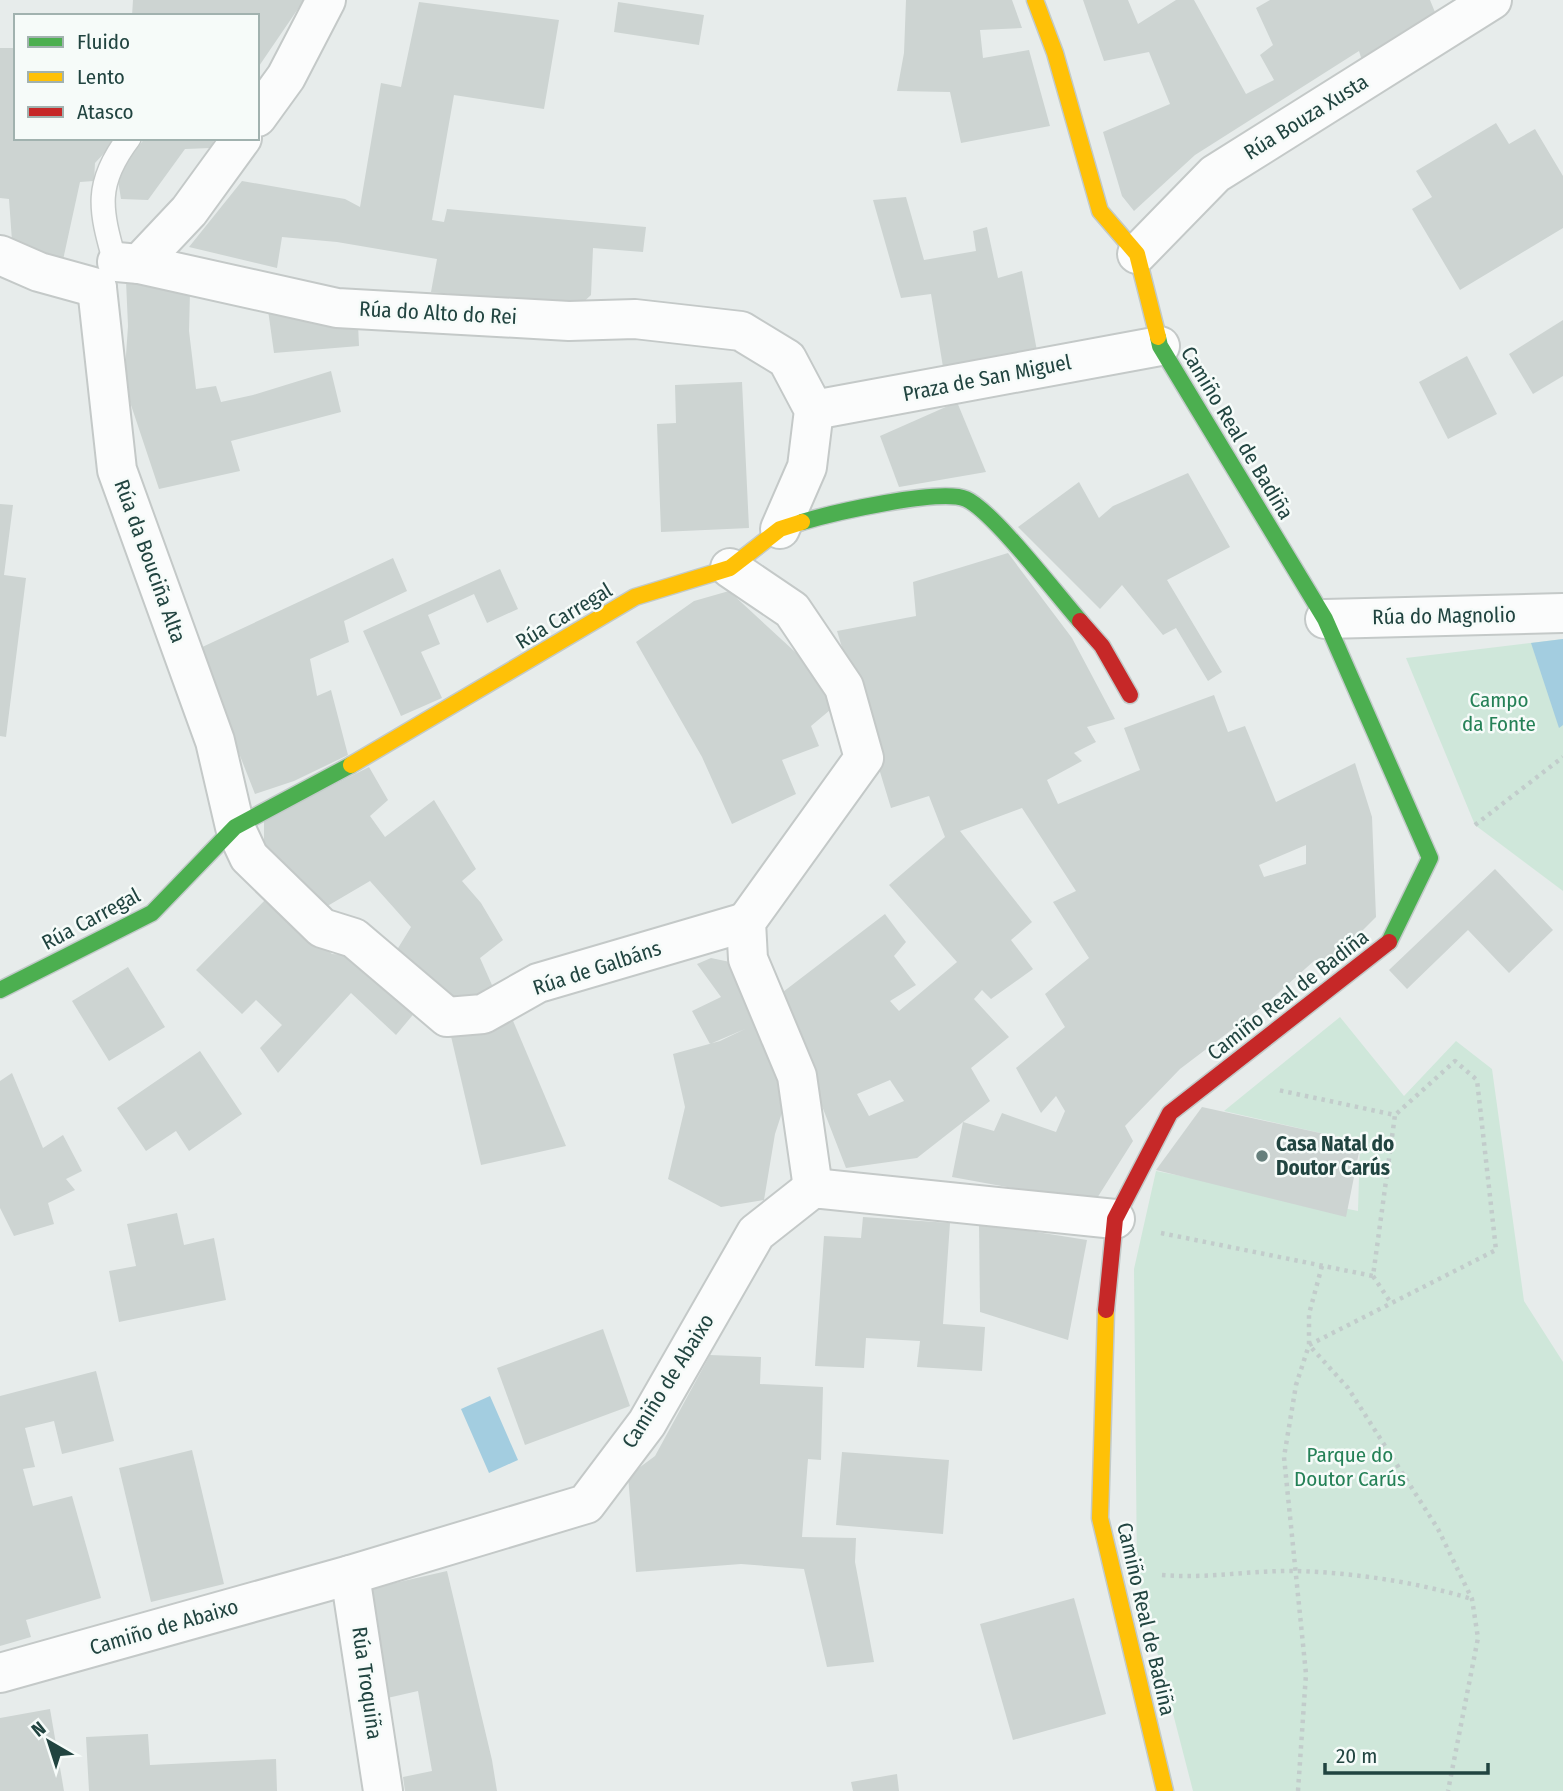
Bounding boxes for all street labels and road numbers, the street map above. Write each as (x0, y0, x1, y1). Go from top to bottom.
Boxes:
street label: Rúa Bouza Xusta (1239, 68, 1373, 166)
street label: Rúa do Alto do Rei (358, 296, 518, 330)
street label: Camiño Real de Badiña (1175, 342, 1299, 524)
street label: Praza de San Miguel (901, 349, 1074, 407)
street label: Rúa da Bouciña Alta (108, 476, 192, 646)
street label: Rúa Carregal (511, 577, 617, 655)
street label: Rúa do Magnolio (1372, 602, 1516, 630)
street label: Rúa Carregal (37, 882, 145, 956)
street label: Camiño Real de Badiña (1202, 924, 1374, 1066)
street label: Rúa de Galbáns (530, 935, 664, 1001)
street label: Camiño de Abaixo (616, 1309, 720, 1453)
street label: Camiño Real de Badiña (1111, 1520, 1181, 1718)
street label: Camiño de Abaixo (87, 1593, 241, 1661)
street label: Rúa Troquiña (346, 1625, 388, 1741)

